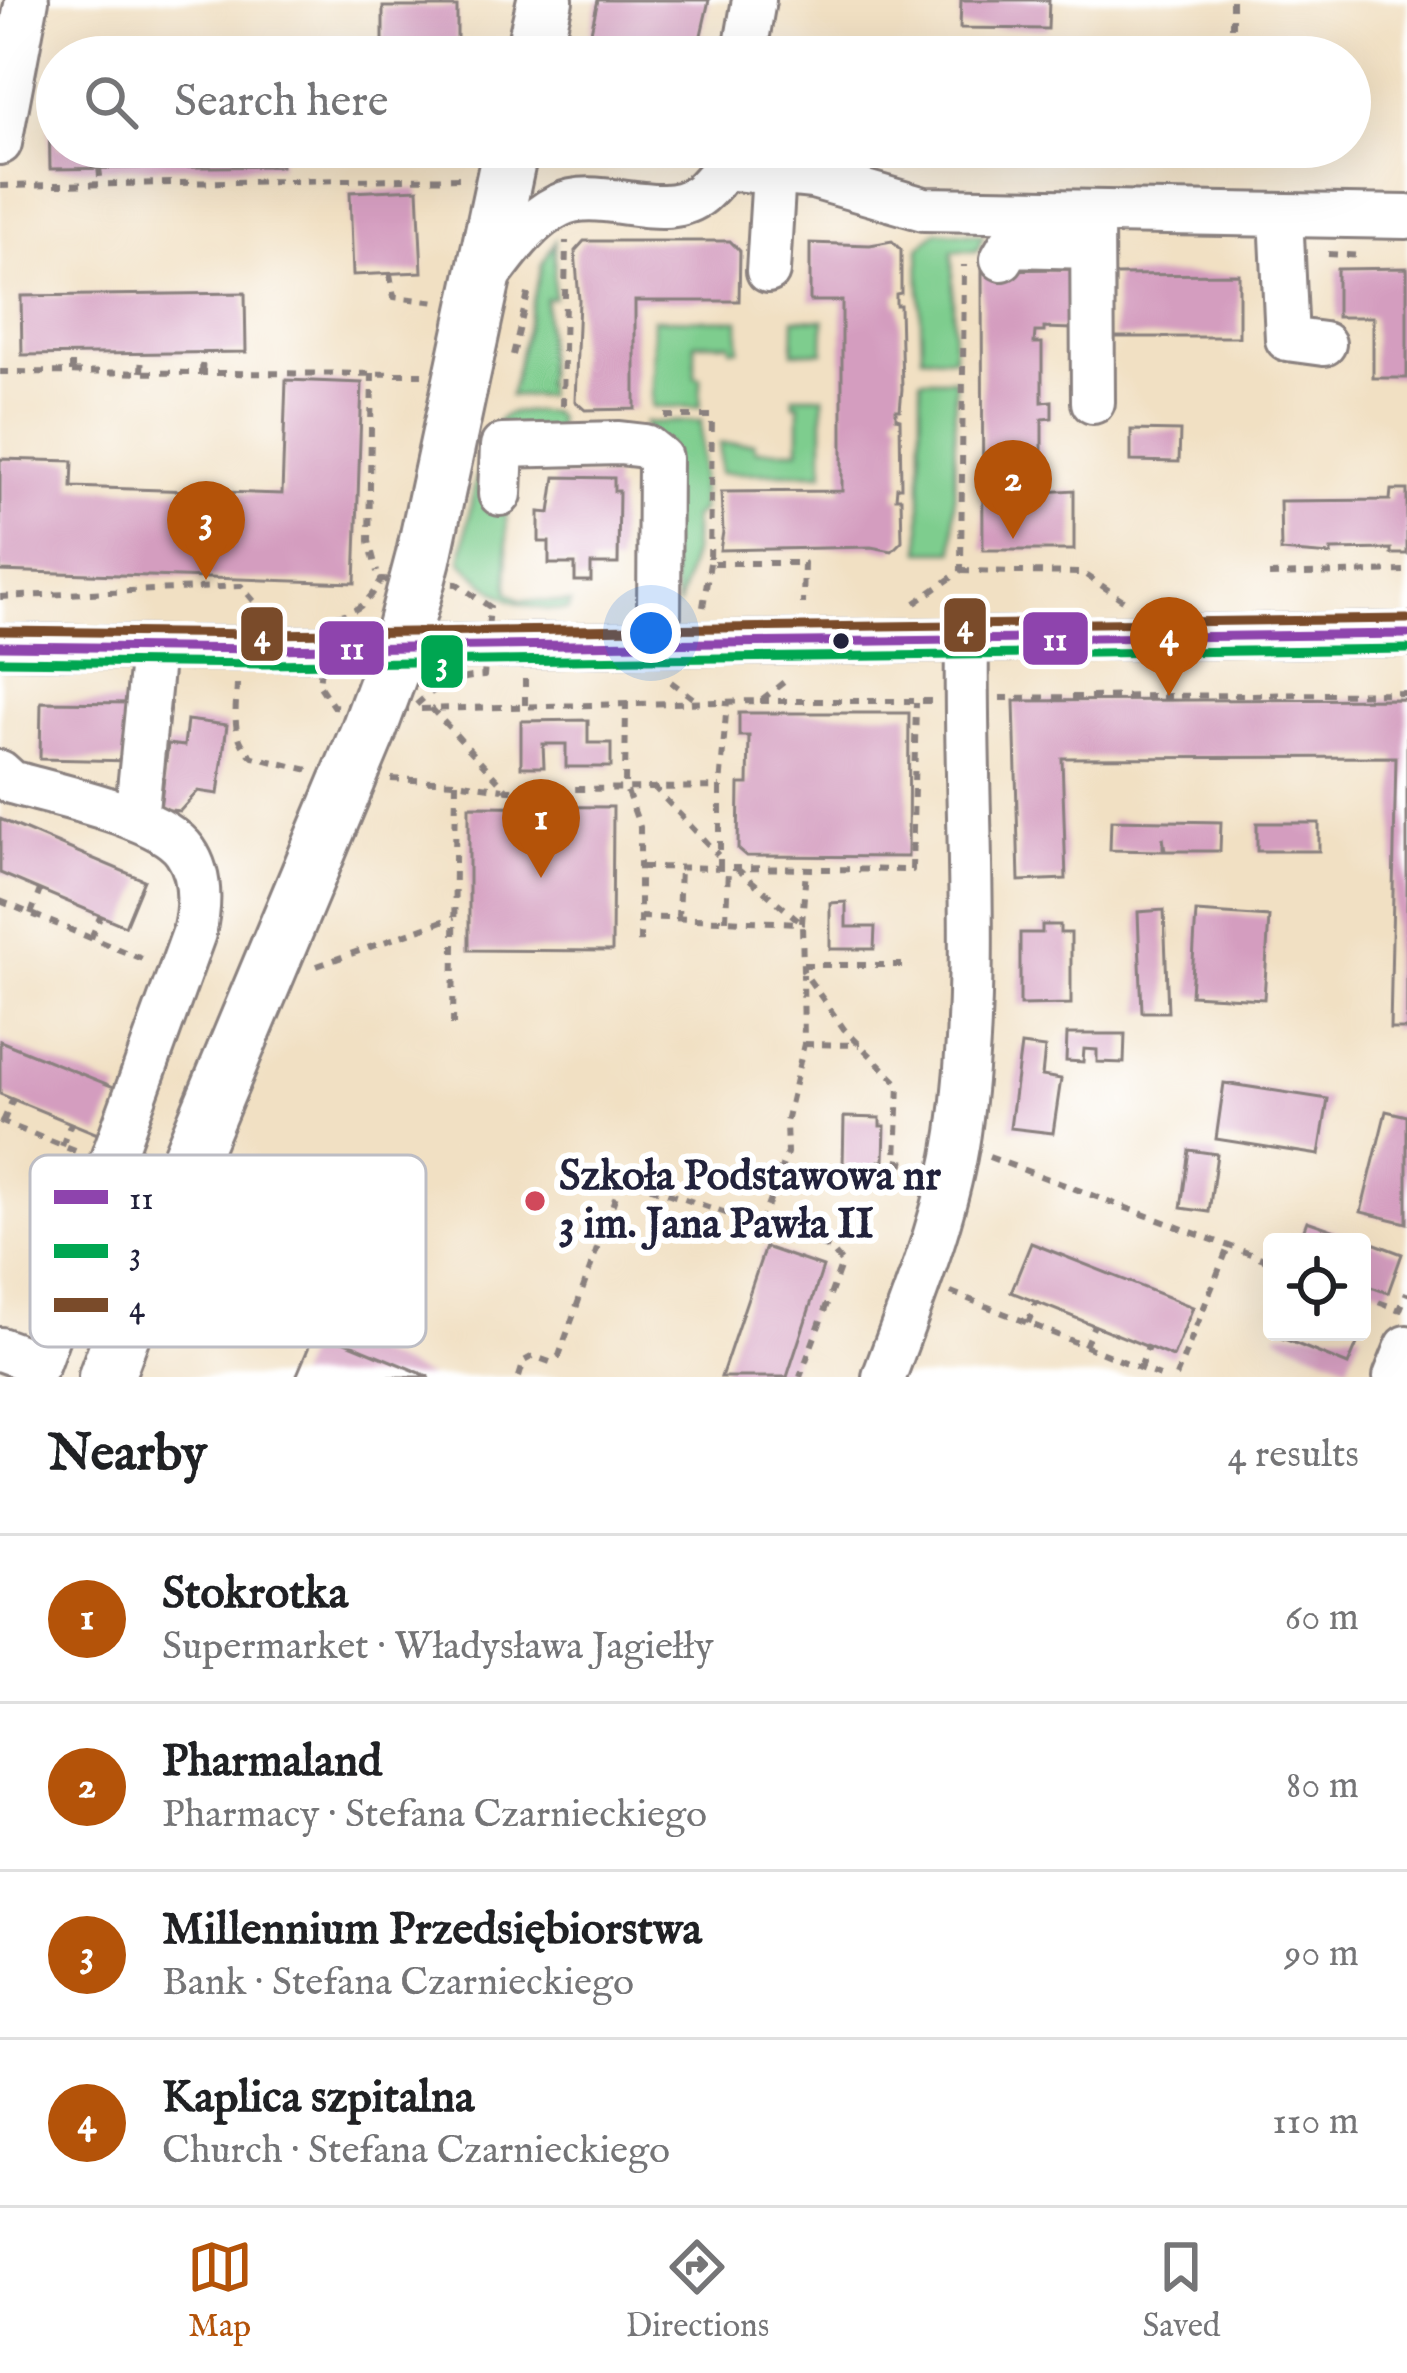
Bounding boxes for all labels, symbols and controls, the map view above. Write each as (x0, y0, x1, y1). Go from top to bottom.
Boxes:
search box (36, 36, 1371, 168)
icon: search (78, 69, 144, 135)
text: Search here (174, 74, 388, 131)
pin: 2 (974, 440, 1052, 539)
pin: 3 (167, 481, 245, 580)
line badge: 4 (942, 596, 988, 654)
pin: 4 (1130, 597, 1208, 696)
your location (621, 603, 681, 663)
line badge: 4 (239, 605, 285, 663)
text: 4 (957, 606, 974, 648)
line badge: 11 (1021, 610, 1090, 667)
text: 4 (254, 616, 271, 658)
line badge: 11 (317, 619, 386, 677)
text: 11 (1043, 620, 1067, 662)
text: 11 (340, 629, 364, 671)
unlabelled marker (830, 630, 852, 652)
line badge: 3 (419, 633, 465, 690)
text: 3 (436, 643, 448, 685)
pin: 1 (502, 779, 580, 878)
place label: Szkoła Podstawowa nr 3 im. Jana Pawła II (559, 1151, 941, 1252)
legend (30, 1155, 426, 1347)
text: 11 (129, 1179, 154, 1221)
marker: Szkoła Podstawowa nr 3 im. Jana Pawła II (522, 1188, 548, 1214)
text: 3 (129, 1233, 141, 1275)
map controls (1263, 1233, 1371, 1341)
button: locate (1263, 1233, 1371, 1341)
text: 4 (129, 1287, 145, 1329)
text: Nearby (48, 1423, 207, 1488)
text: 4 results (1227, 1431, 1359, 1480)
text: Stokrotka (162, 1566, 348, 1623)
text: 1 (80, 1594, 94, 1643)
text: 60 m (1285, 1594, 1359, 1643)
text: Supermarket · Władysława Jagiełły (162, 1623, 714, 1672)
text: Pharmaland (162, 1734, 382, 1791)
text: 2 (78, 1762, 96, 1811)
text: 80 m (1286, 1762, 1359, 1811)
text: Pharmacy · Stefana Czarnieckiego (162, 1791, 707, 1840)
text: Millennium Przedsiębiorstwa (162, 1902, 702, 1959)
text: 3 (80, 1930, 94, 1979)
text: 90 m (1284, 1930, 1359, 1979)
text: Bank · Stefana Czarnieckiego (162, 1959, 634, 2008)
text: Kaplica szpitalna (162, 2070, 474, 2127)
text: 4 (77, 2098, 97, 2147)
text: 110 m (1272, 2098, 1359, 2147)
text: Church · Stefana Czarnieckiego (162, 2127, 670, 2176)
tab: Map (187, 2234, 253, 2348)
tab: Directions (626, 2234, 769, 2348)
tab: Saved (1142, 2234, 1220, 2348)

